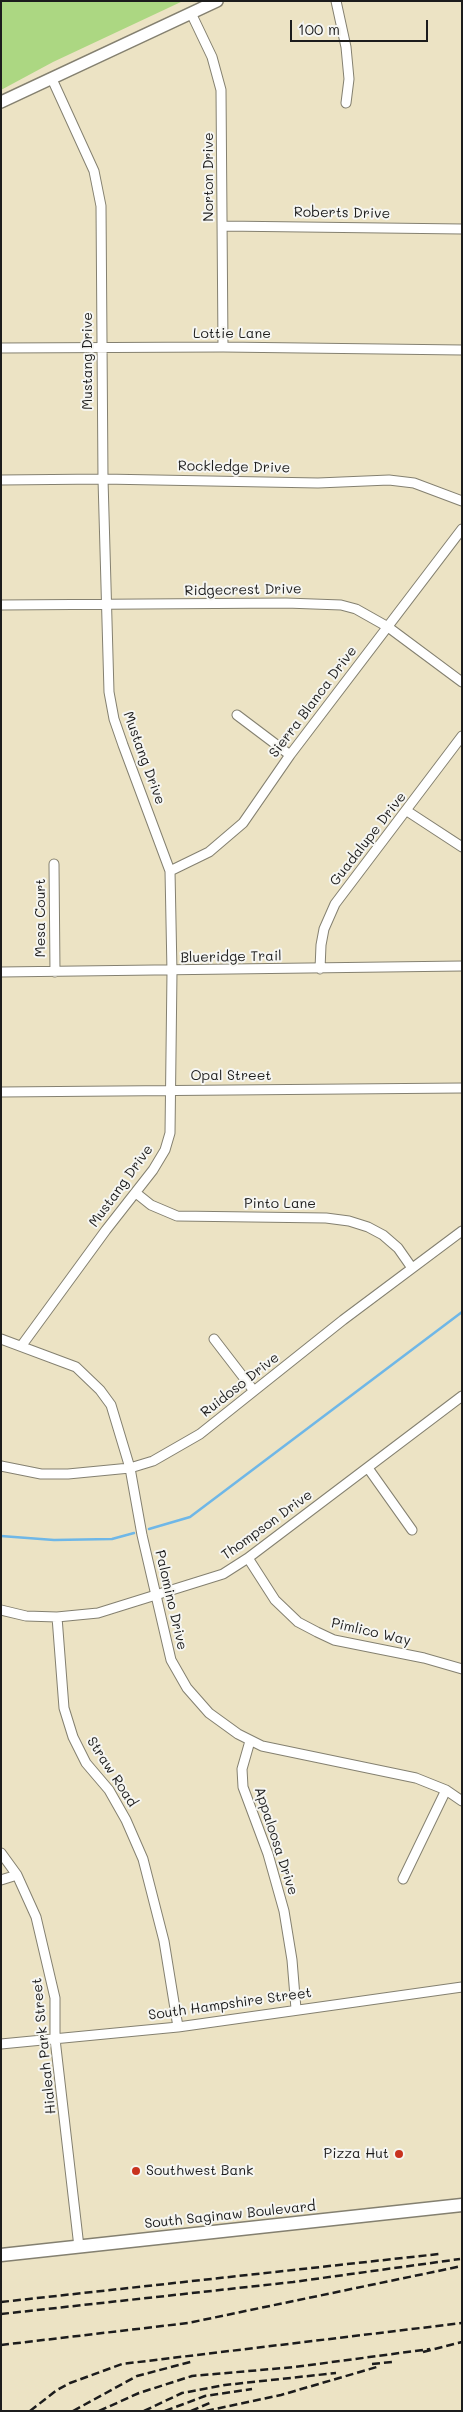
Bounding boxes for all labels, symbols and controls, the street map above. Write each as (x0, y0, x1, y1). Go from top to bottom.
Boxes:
scale bar (293, 10, 430, 42)
text: 100 m (298, 19, 340, 39)
street label: Norton Drive (201, 132, 217, 222)
street label: Roberts Drive (294, 204, 390, 222)
street label: Mustang Drive (80, 312, 96, 410)
street label: Lottie Lane (193, 326, 271, 342)
street label: Rockledge Drive (178, 458, 290, 476)
street label: Ridgecrest Drive (184, 581, 302, 599)
street label: Sierra Blanca Drive (266, 643, 360, 761)
street label: Mustang Drive (119, 709, 169, 807)
street label: Guadalupe Drive (326, 789, 410, 889)
street label: Mesa Court (33, 879, 49, 957)
street label: Blueridge Trail (180, 948, 282, 966)
street label: Opal Street (190, 1068, 272, 1084)
street label: Mustang Drive (85, 1141, 157, 1231)
street label: Pinto Lane (244, 1196, 316, 1212)
street label: Ruidoso Drive (198, 1349, 282, 1421)
street label: Thompson Drive (218, 1486, 316, 1564)
street label: Palomino Drive (151, 1548, 191, 1652)
street label: Pimlico Way (330, 1615, 412, 1649)
street label: Straw Road (83, 1734, 141, 1810)
street label: Appaloosa Drive (251, 1785, 301, 1897)
street label: Hialeah Park Street (28, 1977, 60, 2115)
street label: South Hampshire Street (147, 1984, 313, 2024)
place label: Pizza Hut (324, 2146, 389, 2162)
marker: Pizza Hut (393, 2148, 405, 2160)
place label: Southwest Bank (146, 2163, 253, 2179)
marker: Southwest Bank (130, 2165, 142, 2177)
street label: South Saginaw Boulevard (144, 2198, 316, 2232)

